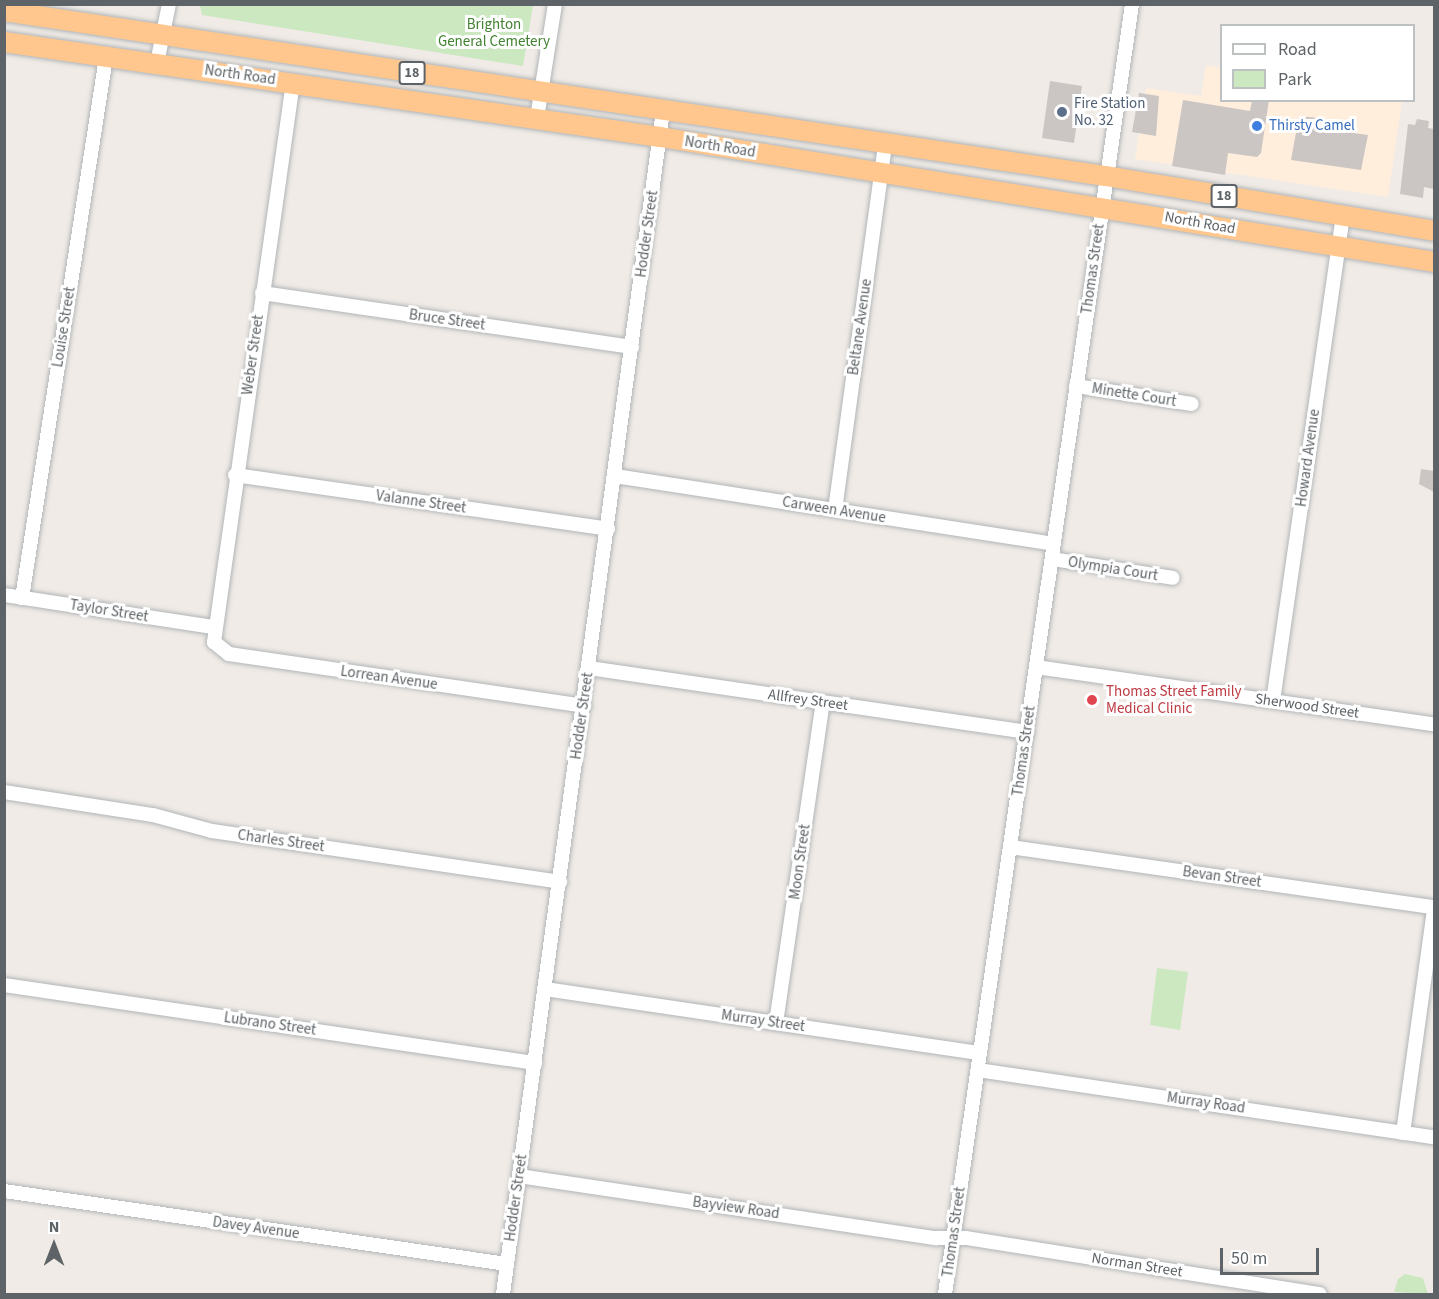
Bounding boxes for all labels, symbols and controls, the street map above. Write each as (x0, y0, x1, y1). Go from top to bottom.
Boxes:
park label: Brighton General Cemetery (438, 15, 550, 50)
legend (1220, 24, 1415, 102)
text: Road (1278, 37, 1317, 62)
street label: North Road (203, 61, 277, 89)
road number: 18 (398, 62, 426, 84)
text: Park (1278, 67, 1312, 92)
place label: Fire Station No. 32 (1074, 94, 1145, 129)
marker: Fire Station No. 32 (1055, 105, 1069, 119)
place label: Thirsty Camel (1269, 117, 1355, 135)
marker: Thirsty Camel (1250, 119, 1264, 133)
street label: North Road (683, 133, 757, 161)
road number: 18 (1210, 185, 1238, 207)
street label: Hodder Street (632, 189, 662, 279)
street label: North Road (1163, 208, 1237, 238)
street label: Thomas Street (1078, 223, 1108, 315)
street label: Beltane Avenue (844, 278, 876, 376)
street label: Louise Street (49, 285, 79, 369)
street label: Bruce Street (408, 306, 486, 334)
street label: Weber Street (238, 314, 268, 396)
street label: Minette Court (1090, 379, 1178, 411)
street label: Howard Avenue (1292, 408, 1324, 508)
street label: Valanne Street (375, 487, 467, 517)
street label: Carween Avenue (781, 493, 887, 527)
street label: Olympia Court (1067, 553, 1159, 585)
street label: Taylor Street (68, 596, 150, 626)
street label: Lorrean Avenue (339, 662, 439, 694)
street label: Hodder Street (567, 671, 597, 761)
place label: Thomas Street Family Medical Clinic (1106, 682, 1242, 717)
street label: Allfrey Street (767, 685, 849, 715)
street label: Sherwood Street (1254, 690, 1360, 722)
marker: Thomas Street Family Medical Clinic (1083, 691, 1101, 709)
street label: Thomas Street (1009, 705, 1039, 797)
street label: Moon Street (786, 823, 814, 901)
street label: Charles Street (236, 826, 326, 856)
street label: Bevan Street (1181, 863, 1263, 891)
street label: Murray Street (720, 1006, 806, 1036)
street label: Lubrano Street (223, 1009, 317, 1039)
street label: Murray Road (1166, 1089, 1246, 1117)
street label: Hodder Street (501, 1153, 531, 1243)
street label: Thomas Street (939, 1186, 969, 1278)
street label: Bayview Road (691, 1193, 781, 1223)
street label: Davey Avenue (211, 1213, 301, 1243)
north arrow (24, 1215, 84, 1275)
text: N (49, 1216, 59, 1238)
scale bar (1223, 1236, 1322, 1274)
text: 50 m (1231, 1246, 1267, 1271)
street label: Norman Street (1090, 1249, 1184, 1281)

